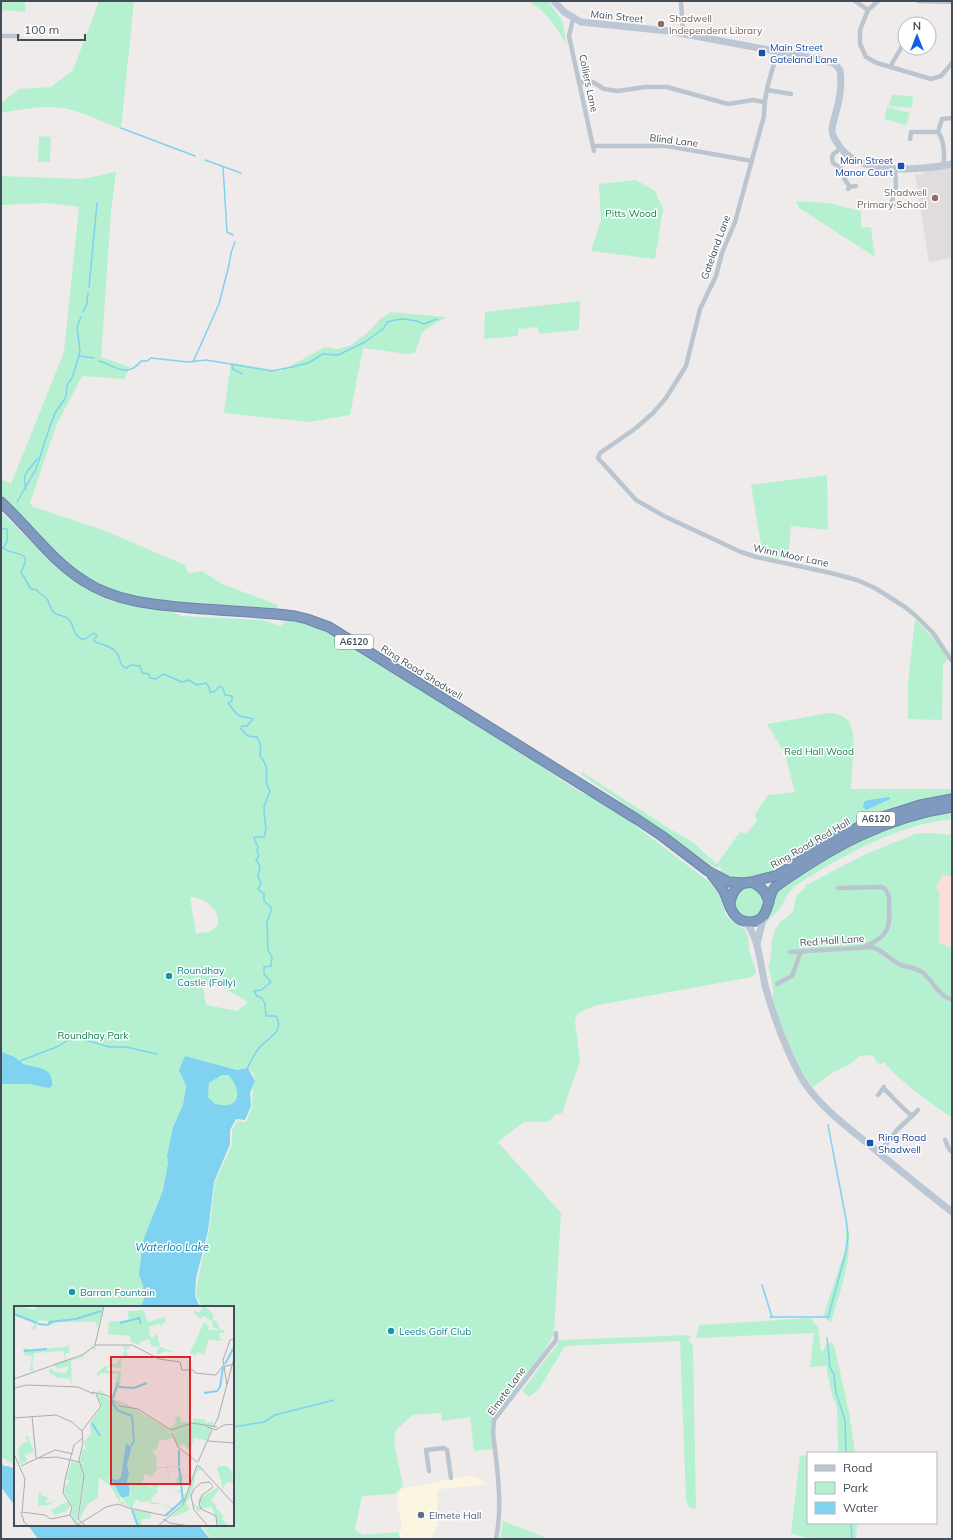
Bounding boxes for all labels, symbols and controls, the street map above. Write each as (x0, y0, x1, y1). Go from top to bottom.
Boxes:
street label: Main Street (590, 7, 645, 26)
place label: Shadwell Independent Library (669, 12, 763, 37)
scale bar (18, 16, 85, 42)
north arrow (897, 16, 937, 56)
marker: Shadwell Independent Library (656, 19, 666, 29)
text: N (913, 19, 921, 33)
text: 100 m (24, 22, 59, 37)
place label: Main Street Gateland Lane (770, 41, 838, 66)
marker: Main Street Gateland Lane (757, 48, 767, 58)
street label: Colliers Lane (576, 53, 601, 113)
street label: Blind Lane (649, 131, 699, 150)
place label: Main Street Manor Court (835, 154, 893, 179)
marker: Main Street Manor Court (896, 161, 906, 171)
place label: Shadwell Primary School (857, 186, 927, 211)
marker: Shadwell Primary School (930, 193, 940, 203)
park label: Pitts Wood (605, 207, 657, 220)
street label: Gateland Lane (698, 213, 733, 281)
street label: Winn Moor Lane (752, 541, 830, 570)
road number: A6120 (335, 635, 373, 649)
street label: Ring Road Shadwell (378, 642, 465, 703)
park label: Red Hall Wood (784, 745, 854, 758)
road number: A6120 (857, 812, 895, 826)
street label: Ring Road Red Hall (768, 815, 853, 872)
street label: Red Hall Lane (799, 932, 865, 949)
place label: Roundhay Castle (Folly) (177, 964, 236, 989)
marker: Roundhay Castle (Folly) (164, 971, 174, 981)
park label: Roundhay Park (58, 1029, 129, 1042)
place label: Ring Road Shadwell (878, 1131, 926, 1156)
marker: Ring Road Shadwell (865, 1138, 875, 1148)
water label: Waterloo Lake (135, 1240, 209, 1254)
place label: Barran Fountain (80, 1286, 155, 1299)
marker: Barran Fountain (67, 1287, 77, 1297)
inset map (14, 1306, 234, 1526)
place label: Leeds Golf Club (399, 1325, 471, 1338)
marker: Leeds Golf Club (386, 1326, 396, 1336)
street label: Elmete Lane (484, 1365, 528, 1418)
legend (807, 1452, 937, 1524)
text: Road (843, 1460, 872, 1475)
text: Park (843, 1480, 869, 1495)
text: Water (843, 1500, 879, 1515)
place label: Elmete Hall (429, 1509, 481, 1522)
marker: Elmete Hall (416, 1510, 426, 1520)

